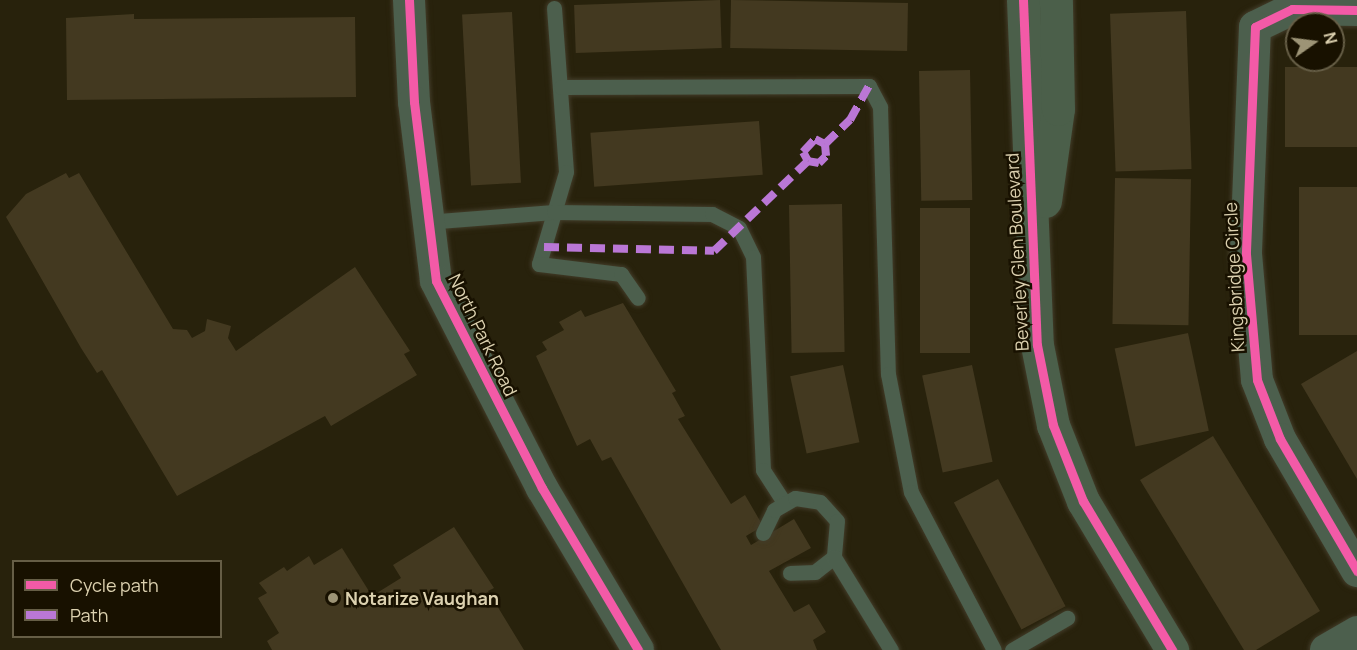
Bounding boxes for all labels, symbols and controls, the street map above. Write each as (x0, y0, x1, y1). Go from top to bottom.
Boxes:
north arrow (1285, 12, 1345, 72)
text: N (1318, 30, 1343, 46)
street label: Beverley Glen Boulevard (1001, 152, 1033, 352)
street label: Kingsbridge Circle (1219, 201, 1249, 353)
street label: North Park Road (444, 270, 522, 400)
legend (12, 560, 222, 638)
text: Cycle path (70, 573, 159, 597)
place label: Notarize Vaughan (345, 587, 499, 609)
marker: Notarize Vaughan (326, 591, 340, 605)
text: Path (70, 603, 108, 627)

